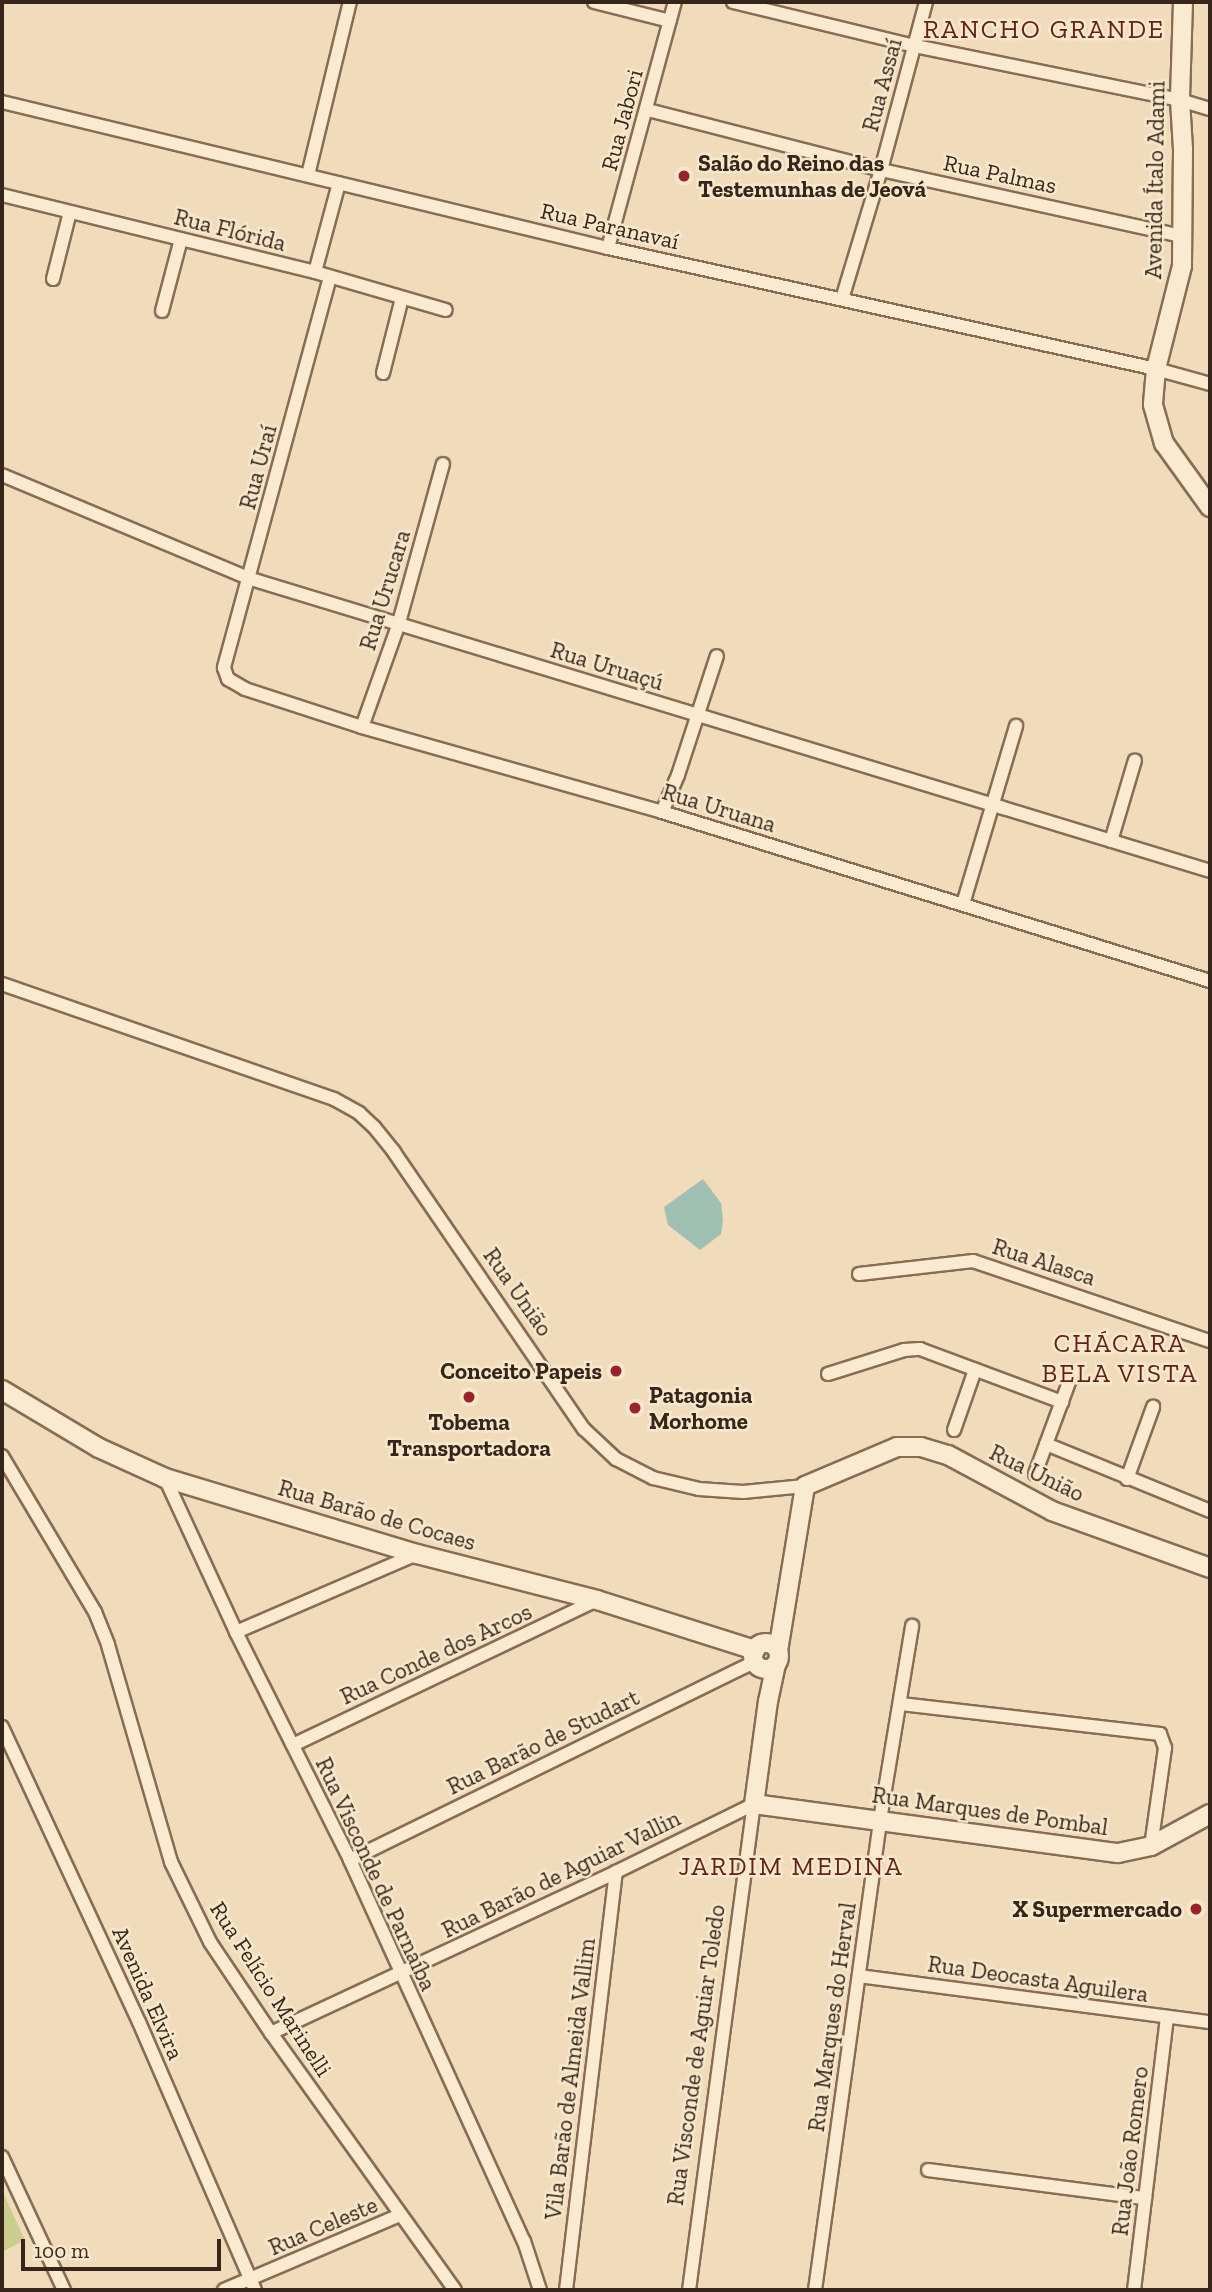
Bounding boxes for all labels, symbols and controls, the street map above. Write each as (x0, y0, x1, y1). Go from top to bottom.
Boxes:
district label: RANCHO GRANDE (925, 14, 1163, 46)
street label: Rua Assaí (856, 35, 908, 135)
street label: Rua Jabori (595, 66, 649, 174)
street label: Avenida Ítalo Adami (1139, 80, 1171, 280)
place label: Salão do Reino das Testemunhas de Jeová (698, 149, 926, 203)
street label: Rua Palmas (941, 149, 1059, 199)
marker: Salão do Reino das Testemunhas de Jeová (676, 168, 692, 184)
street label: Rua Paranavaí (538, 197, 682, 255)
street label: Rua Flórida (171, 203, 289, 257)
street label: Rua Uraí (233, 422, 283, 512)
street label: Rua Urucara (354, 526, 416, 654)
street label: Rua Uruaçú (547, 636, 667, 696)
street label: Rua Uruana (659, 778, 779, 838)
street label: Rua Alasca (989, 1232, 1099, 1292)
street label: Rua União (477, 1242, 559, 1342)
district label: CHÁCARA BELA VISTA (1042, 1328, 1198, 1390)
place label: Conceito Papeis (440, 1357, 602, 1385)
marker: Conceito Papeis (608, 1363, 624, 1379)
place label: Patagonia Morhome (649, 1381, 752, 1435)
marker: Tobema Transportadora (461, 1389, 477, 1405)
marker: Patagonia Morhome (627, 1400, 643, 1416)
place label: Tobema Transportadora (387, 1408, 551, 1462)
street label: Rua União (985, 1438, 1089, 1508)
street label: Rua Barão de Cocaes (275, 1474, 479, 1556)
street label: Rua Conde dos Arcos (336, 1597, 536, 1711)
street label: Rua Barão de Studart (442, 1683, 644, 1801)
street label: Rua Visconde de Parnaíba (310, 1752, 442, 1996)
street label: Rua Marques de Pombal (870, 1781, 1110, 1841)
street label: Rua Barão de Aguiar Vallin (436, 1804, 686, 1944)
district label: JARDIM MEDINA (680, 1851, 902, 1883)
place label: X Supermercado (1013, 1895, 1182, 1923)
street label: Rua Felício Marinelli (204, 1896, 338, 2082)
street label: Rua Marques do Herval (802, 1900, 862, 2134)
marker: X Supermercado (1188, 1901, 1204, 1917)
street label: Rua Visconde de Aguiar Toledo (661, 1902, 731, 2208)
street label: Avenida Elvira (106, 1922, 190, 2064)
street label: Vila Barão de Almeida Vallim (539, 1936, 601, 2222)
street label: Rua Deocasta Aguilera (926, 1950, 1150, 2008)
street label: Rua João Romero (1106, 2064, 1154, 2238)
street label: Rua Celeste (264, 2191, 382, 2261)
scale bar (24, 2226, 224, 2270)
text: 100 m (34, 2238, 89, 2263)

